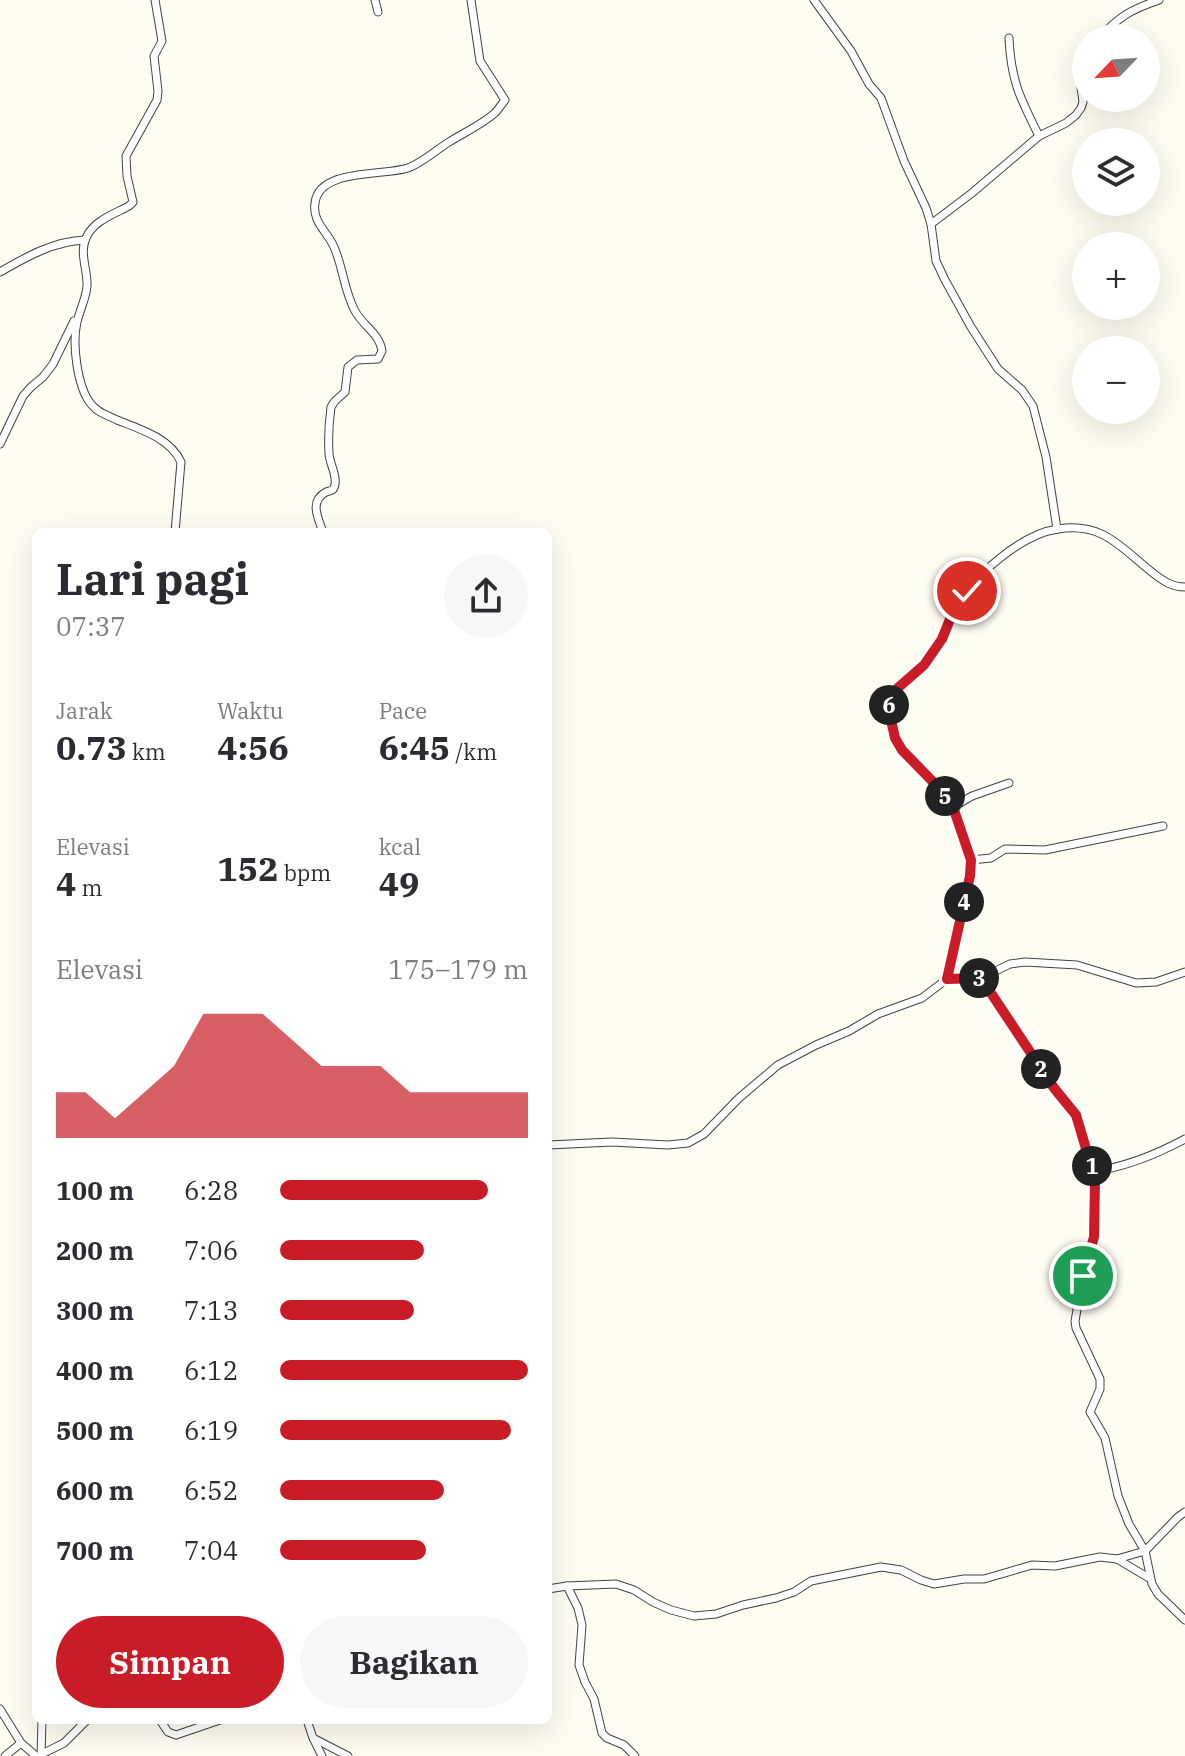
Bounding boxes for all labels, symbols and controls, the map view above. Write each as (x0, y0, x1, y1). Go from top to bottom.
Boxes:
north arrow (1072, 24, 1160, 112)
map controls (1072, 24, 1160, 424)
button: layers (1072, 128, 1160, 216)
button: + (1072, 232, 1160, 320)
button: − (1072, 336, 1160, 424)
text: Lari pagi (56, 550, 249, 607)
button: share (444, 554, 528, 638)
pin (933, 557, 1001, 625)
icon: check (945, 569, 989, 613)
text: 07:37 (56, 609, 126, 643)
pin: 6 (869, 685, 909, 725)
text: 6 (882, 690, 896, 719)
text: Jarak (56, 696, 113, 725)
text: Waktu (217, 696, 283, 725)
text: Pace (379, 696, 427, 725)
text: 0.73 (56, 725, 127, 769)
text: 4:56 (217, 725, 289, 769)
text: 6:45 (379, 725, 450, 769)
text: km (127, 737, 166, 766)
text: /km (450, 737, 497, 766)
pin: 5 (925, 776, 965, 816)
text: 5 (938, 781, 952, 810)
text: Elevasi (56, 832, 130, 861)
text: kcal (379, 832, 421, 861)
text: 152 (217, 846, 279, 890)
text: bpm (279, 858, 331, 887)
text: 4 (56, 861, 76, 905)
text: 49 (379, 861, 419, 905)
text: m (76, 873, 102, 902)
pin: 4 (944, 882, 984, 922)
text: 4 (957, 887, 971, 916)
text: Elevasi (56, 952, 143, 986)
text: 175–179 m (388, 952, 528, 986)
pin: 3 (959, 958, 999, 998)
text: 3 (972, 963, 986, 992)
pin: 2 (1021, 1049, 1061, 1089)
text: 2 (1034, 1054, 1048, 1083)
pin: 1 (1072, 1146, 1112, 1186)
text: 1 (1085, 1151, 1099, 1180)
text: 100 m (56, 1173, 134, 1207)
text: 6:28 (184, 1173, 238, 1207)
text: 200 m (56, 1233, 134, 1267)
text: 7:06 (184, 1233, 238, 1267)
pin (1049, 1242, 1117, 1310)
icon: arrive (1061, 1254, 1105, 1298)
text: 300 m (56, 1293, 134, 1327)
text: 7:13 (184, 1293, 238, 1327)
text: 400 m (56, 1353, 134, 1387)
text: 6:12 (184, 1353, 238, 1387)
text: 500 m (56, 1413, 134, 1447)
text: 6:19 (184, 1413, 238, 1447)
text: 600 m (56, 1473, 134, 1507)
text: 6:52 (184, 1473, 238, 1507)
text: 700 m (56, 1533, 134, 1567)
text: 7:04 (184, 1533, 238, 1567)
button: Simpan (56, 1616, 284, 1708)
button: Bagikan (300, 1616, 528, 1708)

